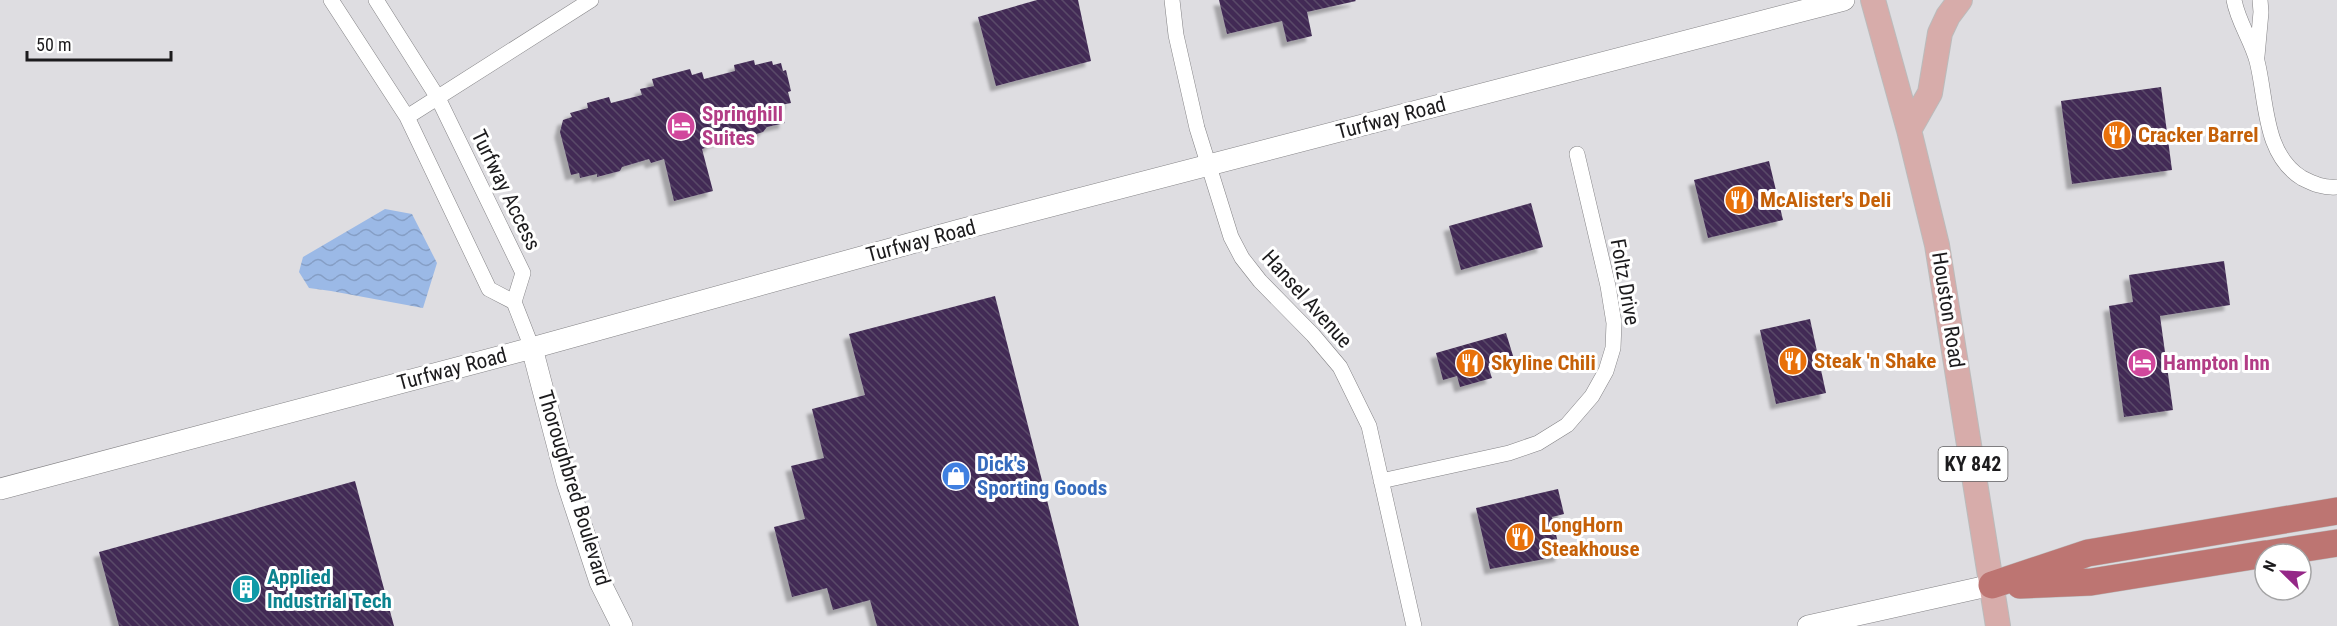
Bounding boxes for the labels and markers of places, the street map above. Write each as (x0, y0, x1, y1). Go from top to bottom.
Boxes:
place label: Springhill Suites (702, 102, 783, 150)
hotel icon: Springhill Suites (665, 110, 697, 142)
restaurant icon: Cracker Barrel (2101, 119, 2133, 151)
place label: Cracker Barrel (2138, 123, 2259, 147)
restaurant icon: McAlister's Deli (1723, 184, 1755, 216)
place label: McAlister's Deli (1760, 188, 1891, 212)
restaurant icon: Steak 'n Shake (1777, 345, 1809, 377)
restaurant icon: Skyline Chili (1454, 347, 1486, 379)
hotel icon: Hampton Inn (2126, 347, 2158, 379)
place label: Steak 'n Shake (1814, 349, 1936, 373)
place label: Skyline Chili (1491, 351, 1596, 375)
place label: Hampton Inn (2163, 351, 2270, 375)
place label: Dick's Sporting Goods (977, 452, 1107, 500)
shop icon: Dick's Sporting Goods (940, 460, 972, 492)
place label: LongHorn Steakhouse (1541, 513, 1639, 561)
restaurant icon: LongHorn Steakhouse (1504, 521, 1536, 553)
place label: Applied Industrial Tech (267, 565, 392, 613)
building icon: Applied Industrial Tech (230, 573, 262, 605)

